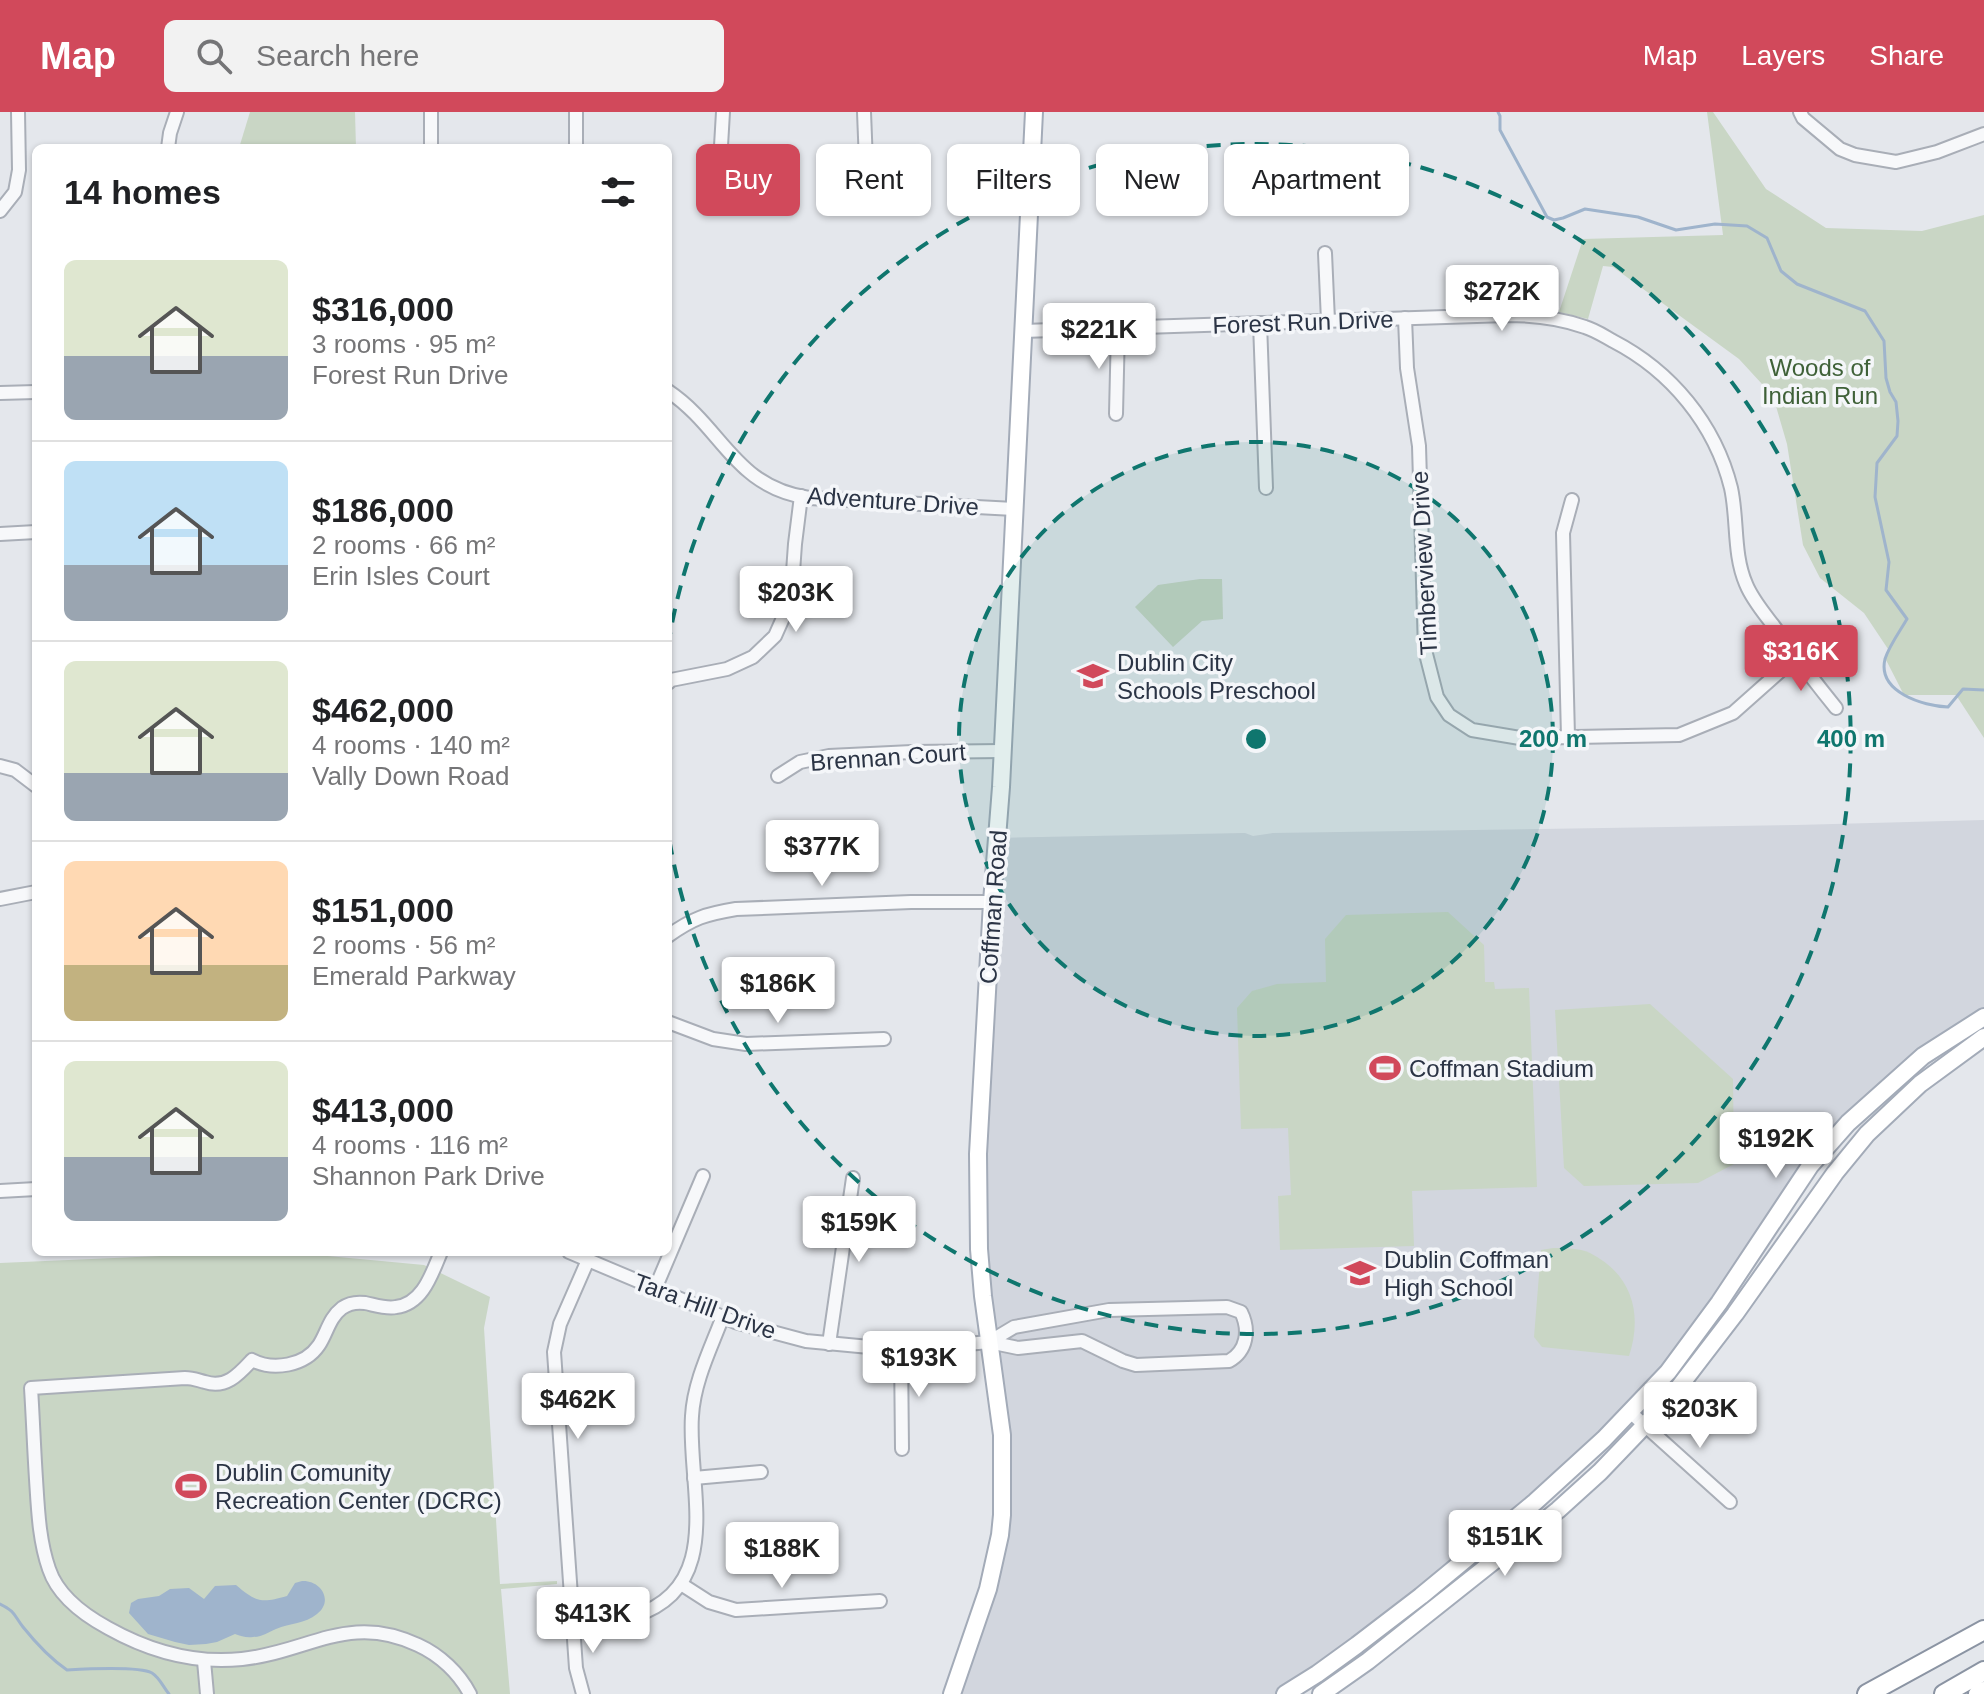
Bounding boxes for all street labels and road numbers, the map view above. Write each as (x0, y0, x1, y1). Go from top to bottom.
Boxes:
street label: Forest Run Drive (1212, 305, 1394, 339)
street label: Timberview Drive (1406, 470, 1442, 656)
street label: Adventure Drive (806, 482, 980, 520)
street label: Brennan Court (809, 738, 967, 776)
street label: Coffman Road (974, 829, 1012, 985)
street label: Tara Hill Drive (630, 1268, 780, 1344)

